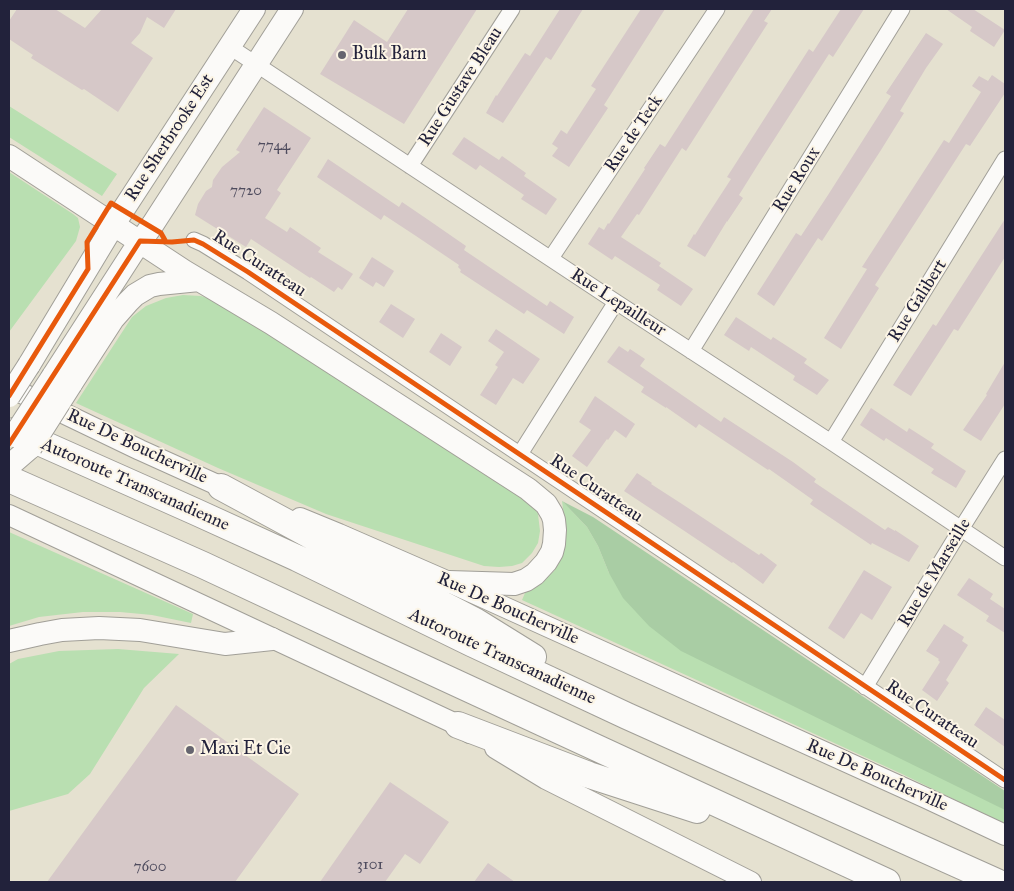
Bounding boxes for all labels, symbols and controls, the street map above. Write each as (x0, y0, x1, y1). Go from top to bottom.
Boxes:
street label: Rue Gustave Bleau (414, 23, 508, 151)
place label: Bulk Barn (352, 44, 427, 66)
marker: Bulk Barn (336, 49, 348, 61)
street label: Rue Sherbrooke Est (121, 70, 219, 206)
street label: Rue de Teck (600, 91, 668, 177)
house number: 7744 (258, 137, 290, 155)
street label: Rue Roux (769, 143, 825, 217)
house number: 7720 (230, 182, 262, 200)
street label: Rue Curatteau (208, 226, 310, 302)
street label: Rue Galibert (884, 256, 952, 346)
street label: Rue Lepailleur (566, 264, 670, 342)
street label: Rue De Boucherville (63, 405, 211, 489)
street label: Autoroute Transcanadienne (38, 434, 232, 536)
street label: Rue Curatteau (546, 450, 646, 528)
street label: Rue de Marseille (894, 515, 976, 631)
street label: Rue De Boucherville (434, 568, 582, 650)
street label: Autoroute Transcanadienne (405, 604, 599, 710)
street label: Rue Curatteau (882, 676, 982, 754)
street label: Rue De Boucherville (803, 735, 951, 817)
place label: Maxi Et Cie (200, 739, 291, 761)
marker: Maxi Et Cie (184, 744, 196, 756)
house number: 3101 (357, 856, 383, 874)
house number: 7600 (133, 858, 167, 876)

